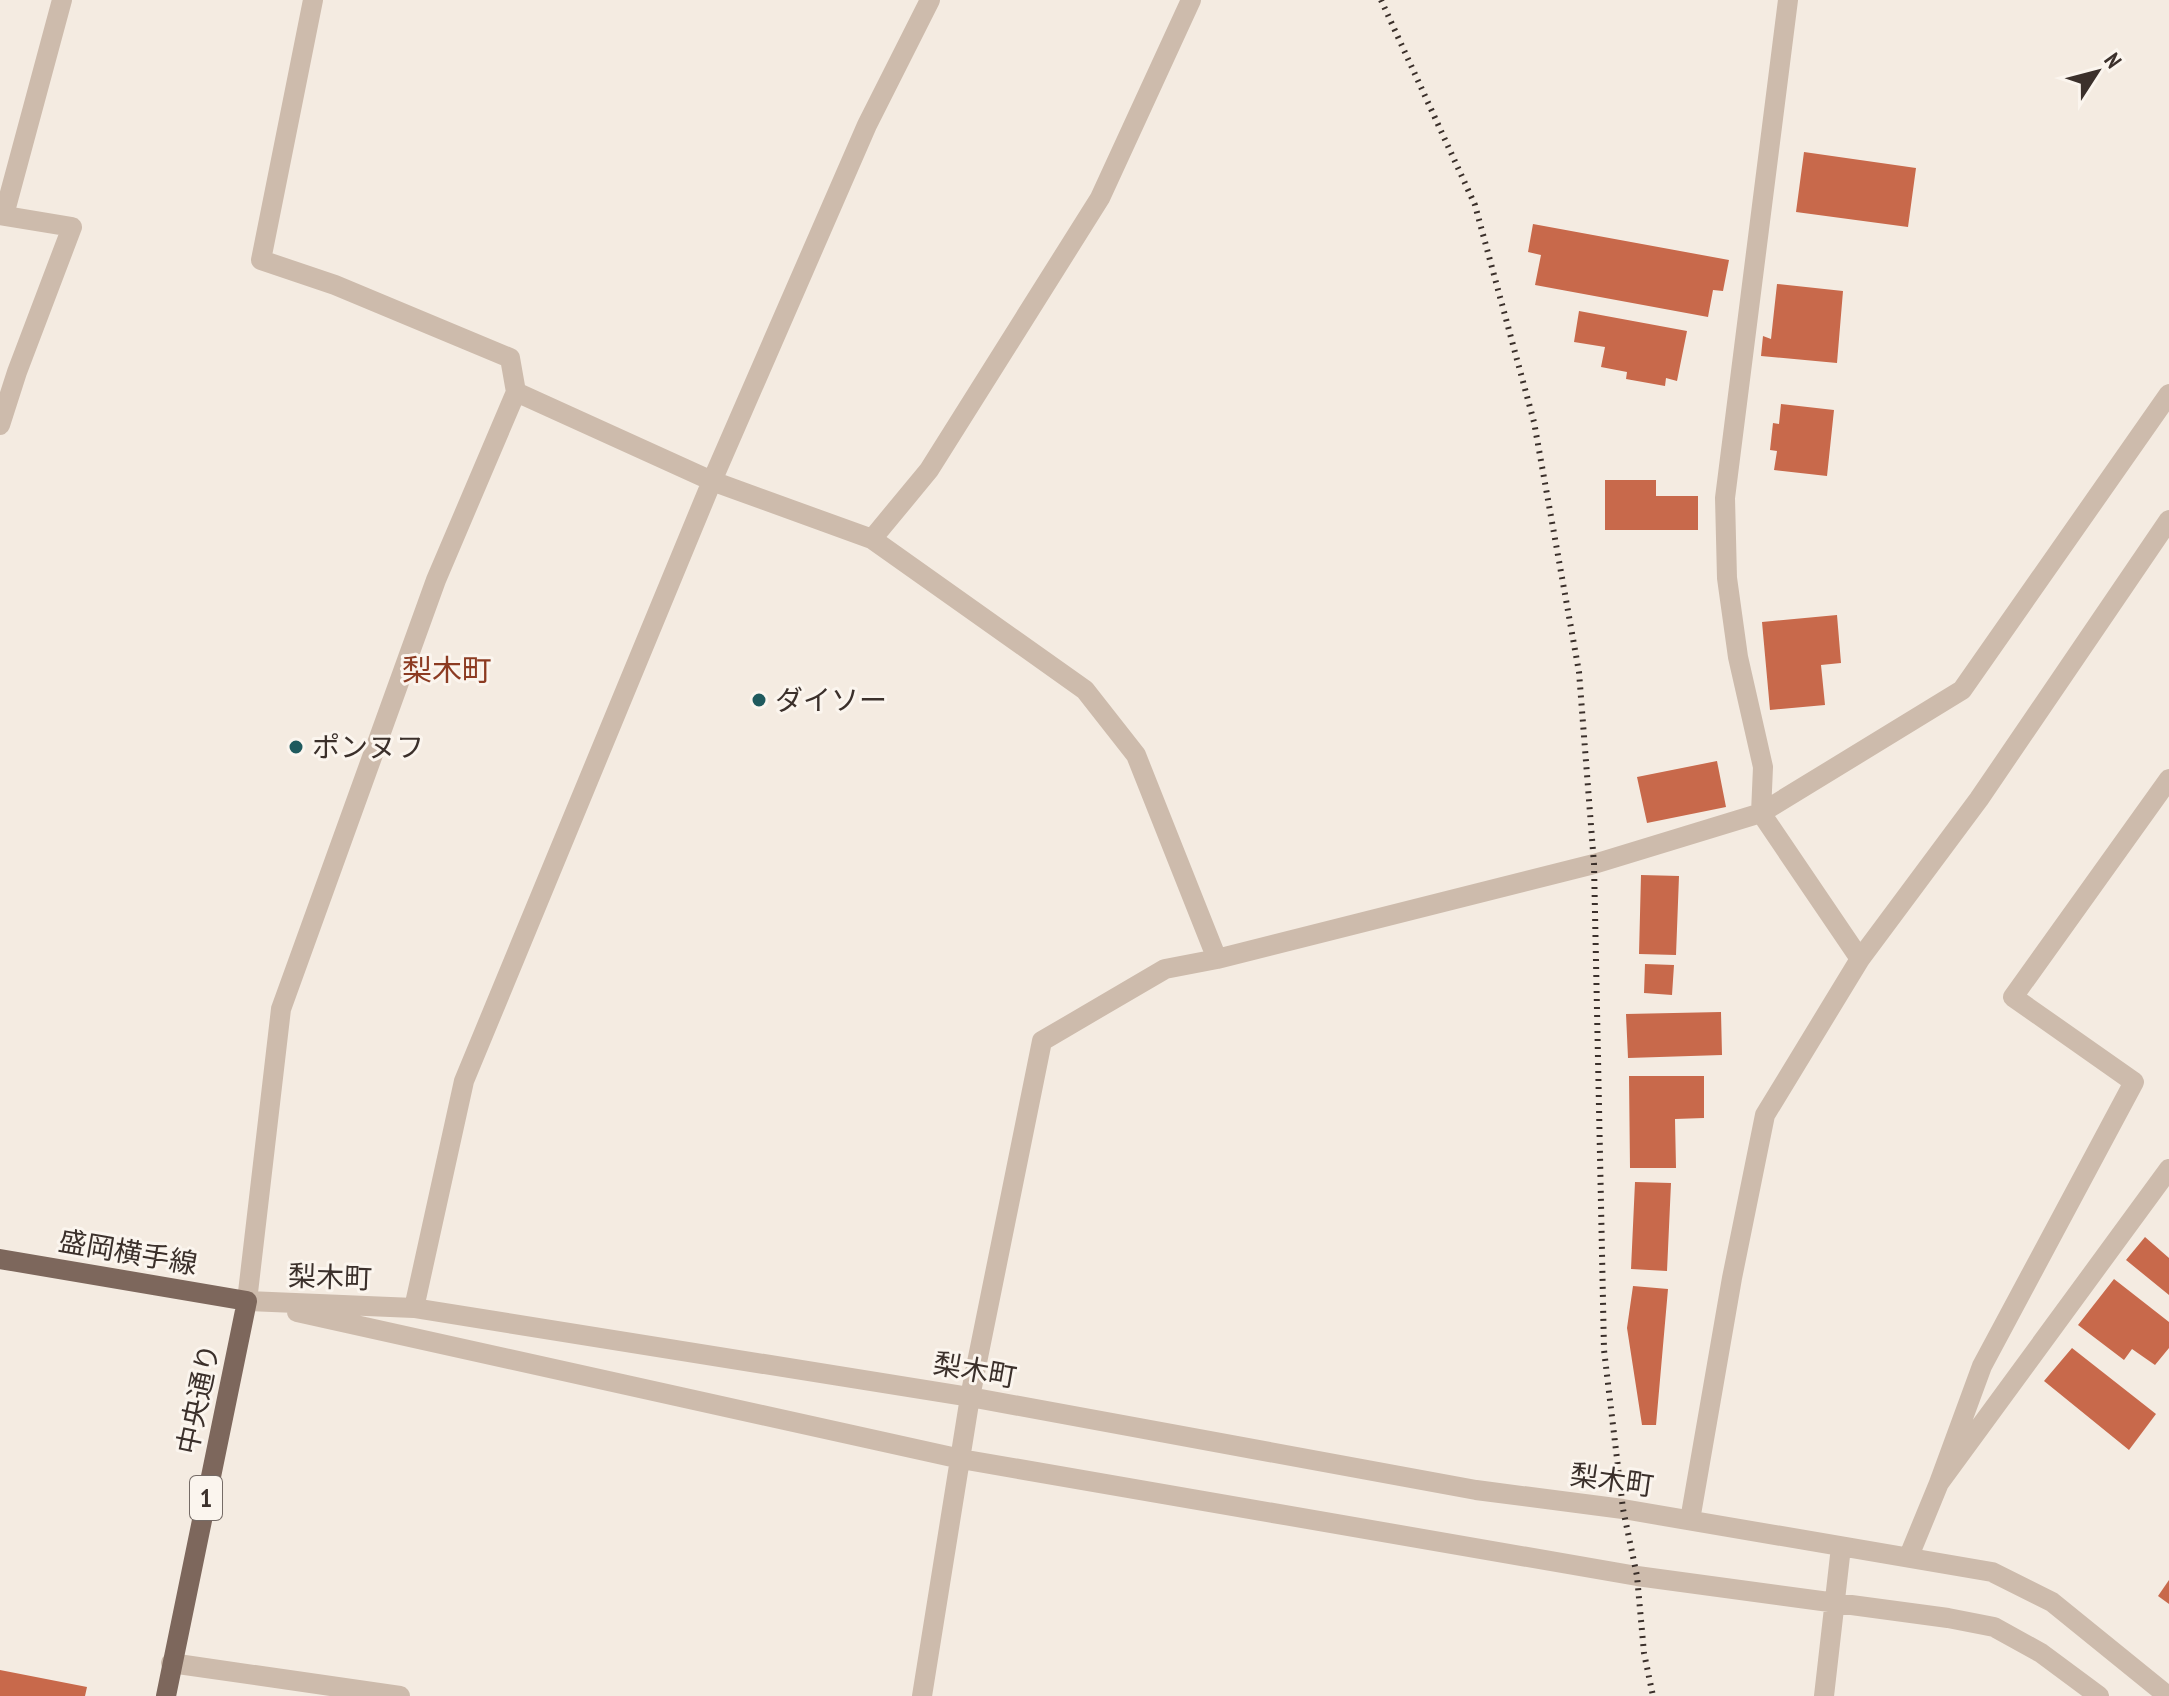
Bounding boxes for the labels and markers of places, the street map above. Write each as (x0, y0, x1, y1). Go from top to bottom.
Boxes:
place label: ダイソー (775, 681, 887, 718)
marker: ダイソー (750, 691, 768, 709)
place label: ポンヌフ (312, 728, 424, 765)
marker: ポンヌフ (287, 738, 305, 756)

